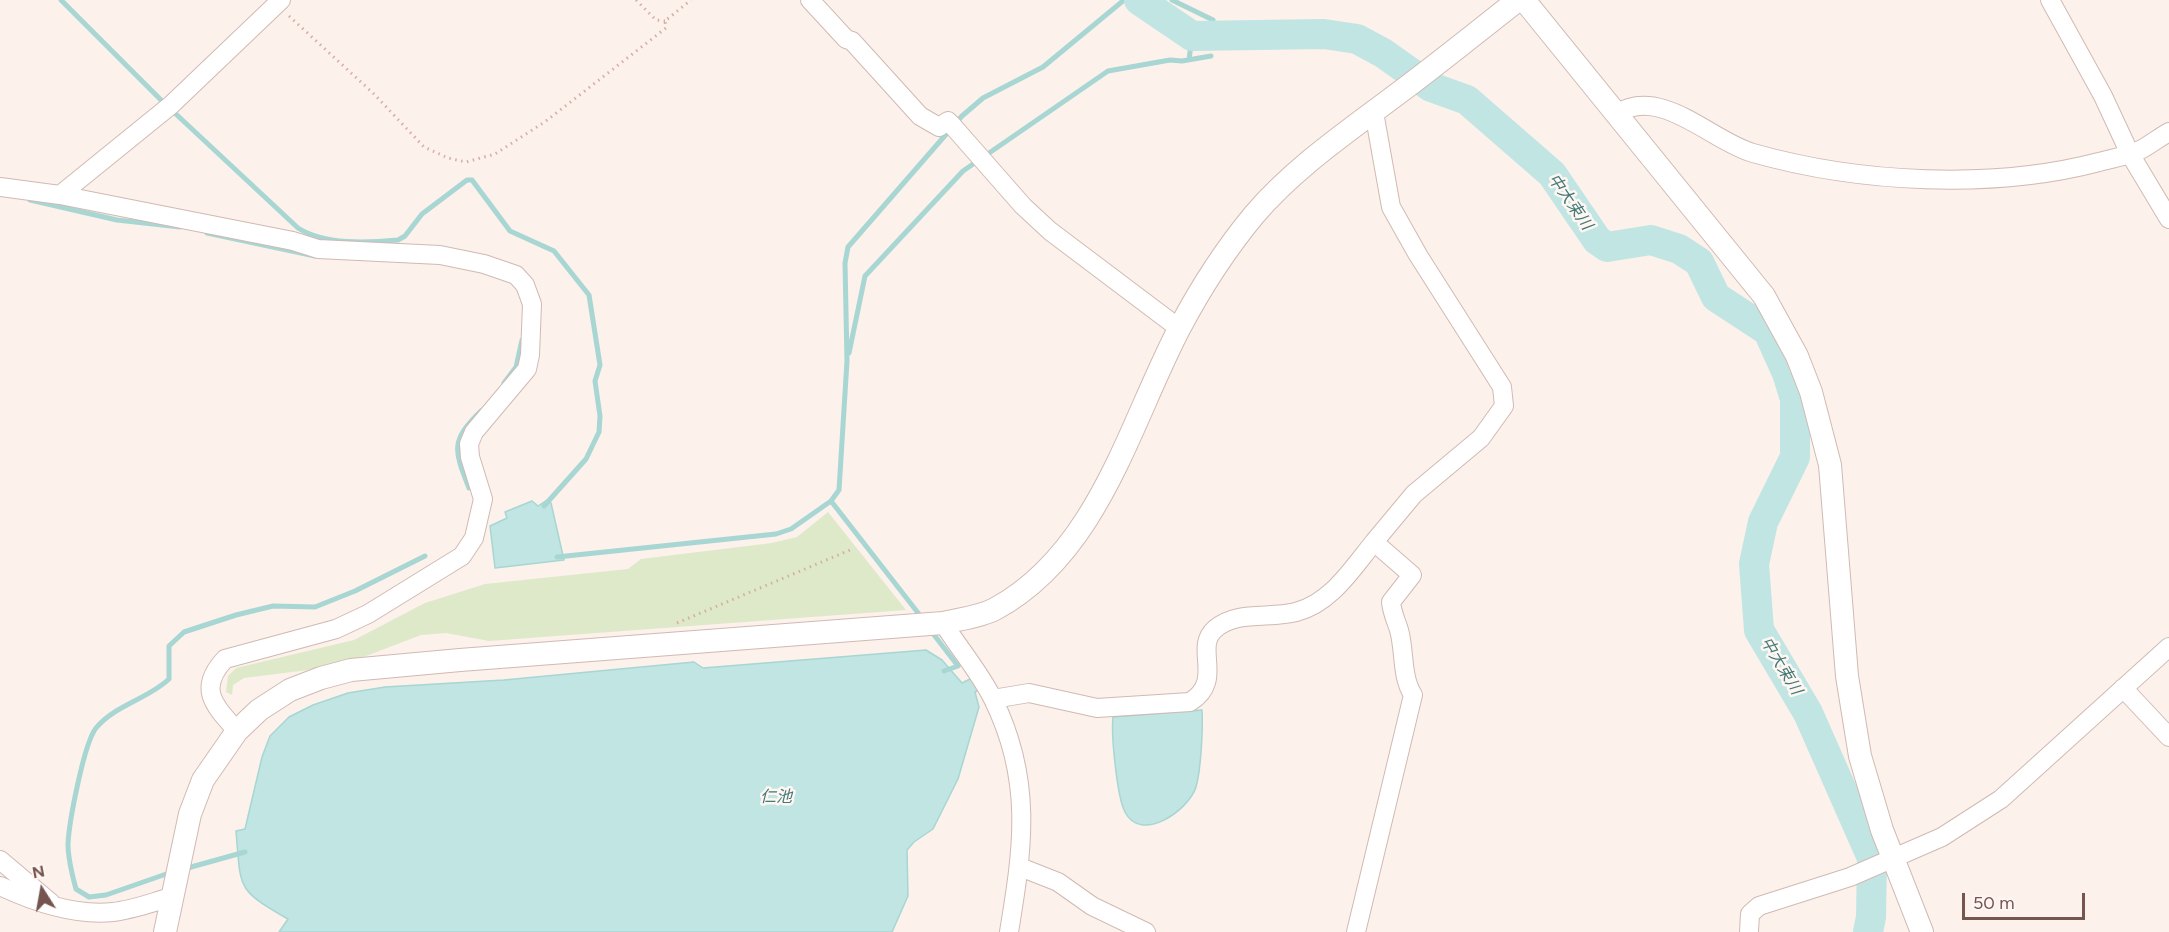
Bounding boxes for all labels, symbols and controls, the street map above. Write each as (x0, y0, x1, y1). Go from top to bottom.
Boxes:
water label: 中大束川 (1544, 170, 1596, 234)
water label: 中大束川 (1756, 634, 1806, 698)
water label: 仁池 (760, 787, 792, 807)
north arrow (12, 860, 72, 920)
text: N (31, 861, 46, 882)
scale bar (1965, 881, 2088, 919)
text: 50 m (1973, 892, 2015, 914)

